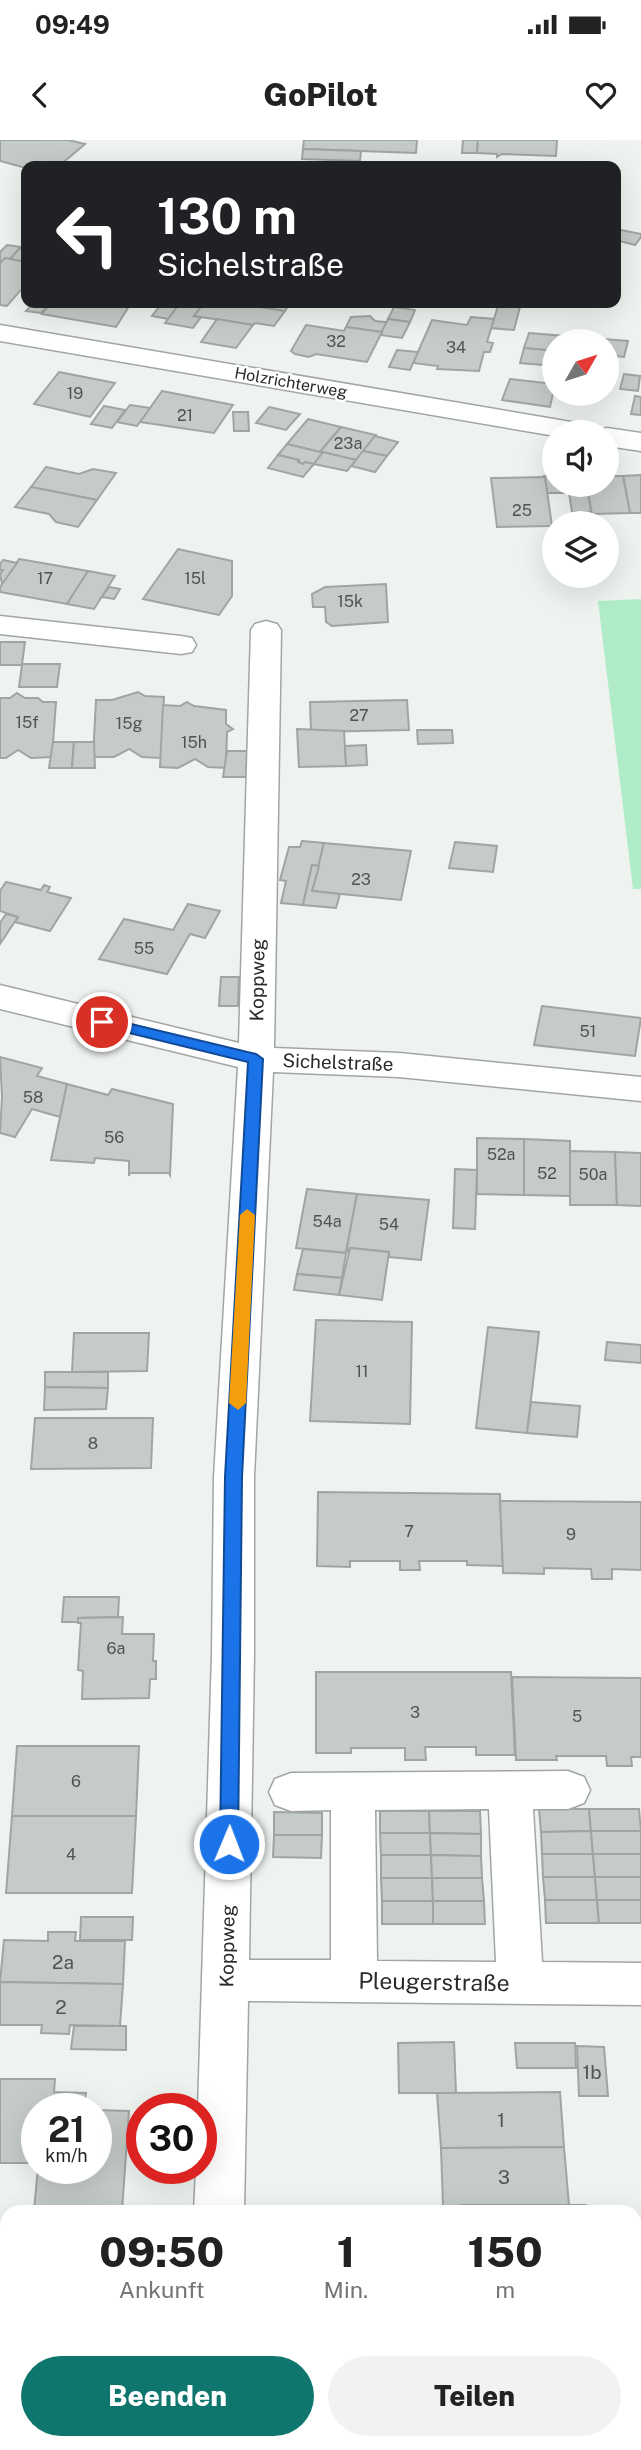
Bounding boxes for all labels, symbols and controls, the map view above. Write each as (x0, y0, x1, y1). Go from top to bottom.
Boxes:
text: 09:49 (35, 9, 110, 40)
icon: back (21, 76, 59, 114)
text: GoPilot (263, 76, 378, 113)
icon: heart (582, 76, 620, 114)
text: 130 m (157, 187, 297, 245)
icon: left (42, 189, 133, 280)
text: Sichelstraße (157, 246, 344, 283)
north arrow (542, 329, 620, 406)
map controls (542, 329, 619, 588)
house number: 32 (326, 332, 346, 351)
house number: 34 (446, 338, 466, 357)
street label: Holzrichterweg (233, 363, 349, 402)
house number: 19 (67, 384, 83, 403)
house number: 21 (177, 406, 193, 425)
button: sound (542, 420, 619, 497)
house number: 23a (334, 434, 362, 453)
house number: 25 (512, 501, 532, 520)
button: layers (542, 511, 619, 588)
house number: 17 (37, 569, 53, 588)
house number: 15l (184, 569, 206, 588)
house number: 15k (337, 592, 363, 611)
house number: 27 (349, 706, 369, 725)
house number: 15f (15, 713, 39, 732)
house number: 15g (116, 714, 142, 733)
house number: 15h (181, 733, 207, 752)
house number: 23 (351, 870, 371, 889)
street label: Koppweg (245, 938, 269, 1022)
house number: 55 (134, 939, 154, 958)
pin (72, 992, 132, 1052)
icon: arrive (83, 1003, 121, 1041)
house number: 51 (580, 1022, 596, 1041)
street label: Sichelstraße (282, 1049, 394, 1075)
house number: 58 (23, 1088, 43, 1107)
house number: 56 (104, 1128, 124, 1147)
house number: 52a (487, 1145, 515, 1164)
house number: 52 (537, 1164, 557, 1183)
house number: 50a (579, 1165, 607, 1184)
house number: 54a (312, 1212, 342, 1231)
house number: 54 (379, 1215, 399, 1234)
house number: 11 (355, 1362, 369, 1381)
house number: 8 (88, 1434, 98, 1453)
house number: 7 (404, 1522, 414, 1541)
house number: 9 (566, 1525, 576, 1544)
house number: 6a (107, 1639, 125, 1658)
house number: 3 (410, 1703, 420, 1722)
house number: 5 (572, 1707, 582, 1726)
house number: 6 (71, 1772, 81, 1791)
position arrow (192, 1807, 266, 1881)
house number: 4 (66, 1845, 76, 1864)
street label: Koppweg (215, 1904, 239, 1988)
house number: 2a (52, 1951, 74, 1973)
street label: Pleugerstraße (358, 1967, 510, 1996)
house number: 2 (55, 1996, 67, 2018)
house number: 1b (582, 2061, 602, 2083)
speed limit sign: 30 (126, 2093, 217, 2184)
text: 21 (48, 2109, 85, 2150)
house number: 1 (497, 2109, 505, 2131)
text: km/h (45, 2145, 88, 2166)
house number: 3 (498, 2166, 510, 2188)
text: 09:50 (99, 2227, 224, 2276)
text: 1 (337, 2227, 355, 2276)
text: 150 (468, 2227, 543, 2276)
text: Ankunft (119, 2276, 205, 2303)
text: Min. (324, 2276, 368, 2303)
text: m (495, 2276, 515, 2303)
button: Beenden (21, 2356, 314, 2436)
button: Teilen (328, 2356, 621, 2436)

